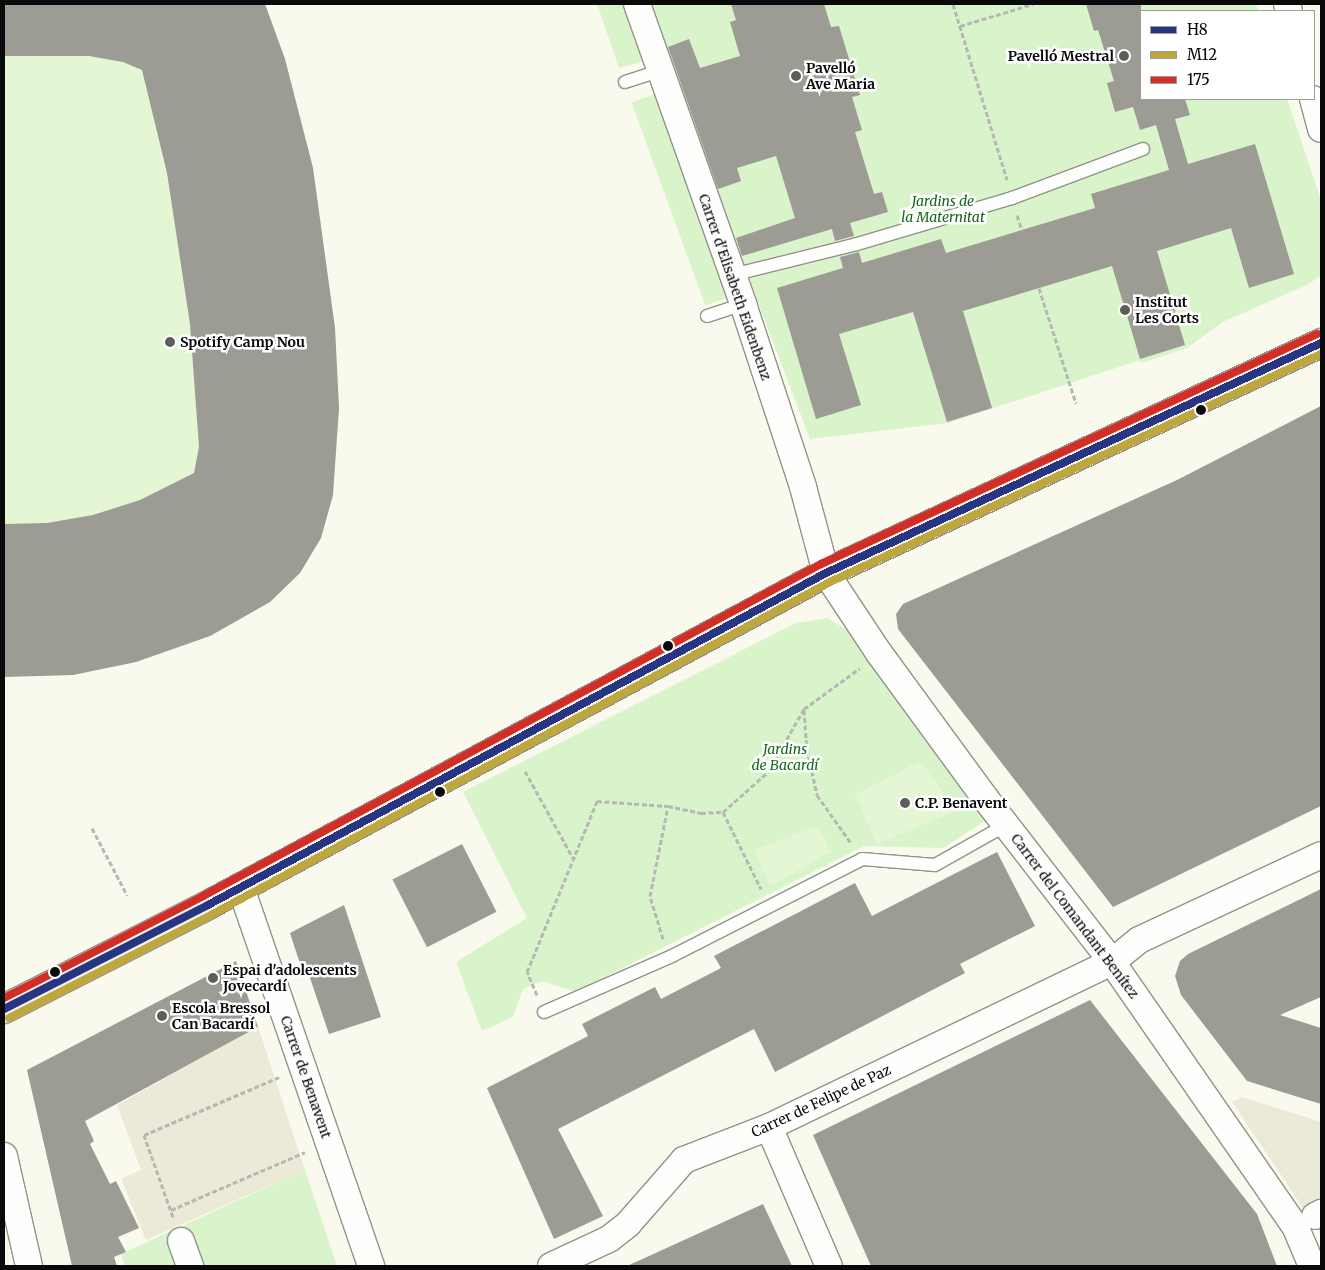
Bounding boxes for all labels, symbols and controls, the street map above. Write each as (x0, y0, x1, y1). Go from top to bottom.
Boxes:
legend (1140, 10, 1315, 100)
text: H8 (1187, 20, 1208, 39)
text: M12 (1187, 45, 1217, 64)
place label: Pavelló Mestral (1008, 48, 1114, 64)
marker: Pavelló Mestral (1118, 50, 1130, 62)
place label: Pavelló Ave Maria (806, 60, 875, 92)
marker: Pavelló Ave Maria (790, 70, 802, 82)
text: 175 (1187, 70, 1210, 89)
street label: Carrer d'Elisabeth Eidenbenz (695, 192, 775, 382)
park label: Jardins de la Maternitat (901, 193, 985, 226)
place label: Institut Les Corts (1135, 294, 1199, 326)
marker: Institut Les Corts (1119, 304, 1131, 316)
place label: Spotify Camp Nou (180, 334, 305, 350)
marker: Spotify Camp Nou (164, 336, 176, 348)
unlabelled marker (1196, 405, 1206, 415)
unlabelled marker (663, 641, 673, 651)
park label: Jardins de Bacardí (751, 741, 819, 774)
unlabelled marker (435, 787, 445, 797)
place label: C.P. Benavent (915, 795, 1007, 811)
marker: C.P. Benavent (899, 797, 911, 809)
street label: Carrer del Comandant Benítez (1008, 830, 1142, 1002)
place label: Espai d'adolescents Jovecardí (223, 962, 357, 994)
unlabelled marker (50, 967, 60, 977)
marker: Espai d'adolescents Jovecardí (207, 972, 219, 984)
place label: Escola Bressol Can Bacardí (172, 1000, 270, 1032)
marker: Escola Bressol Can Bacardí (156, 1010, 168, 1022)
street label: Carrer de Benavent (277, 1014, 335, 1140)
street label: Carrer de Felipe de Paz (749, 1061, 893, 1141)

